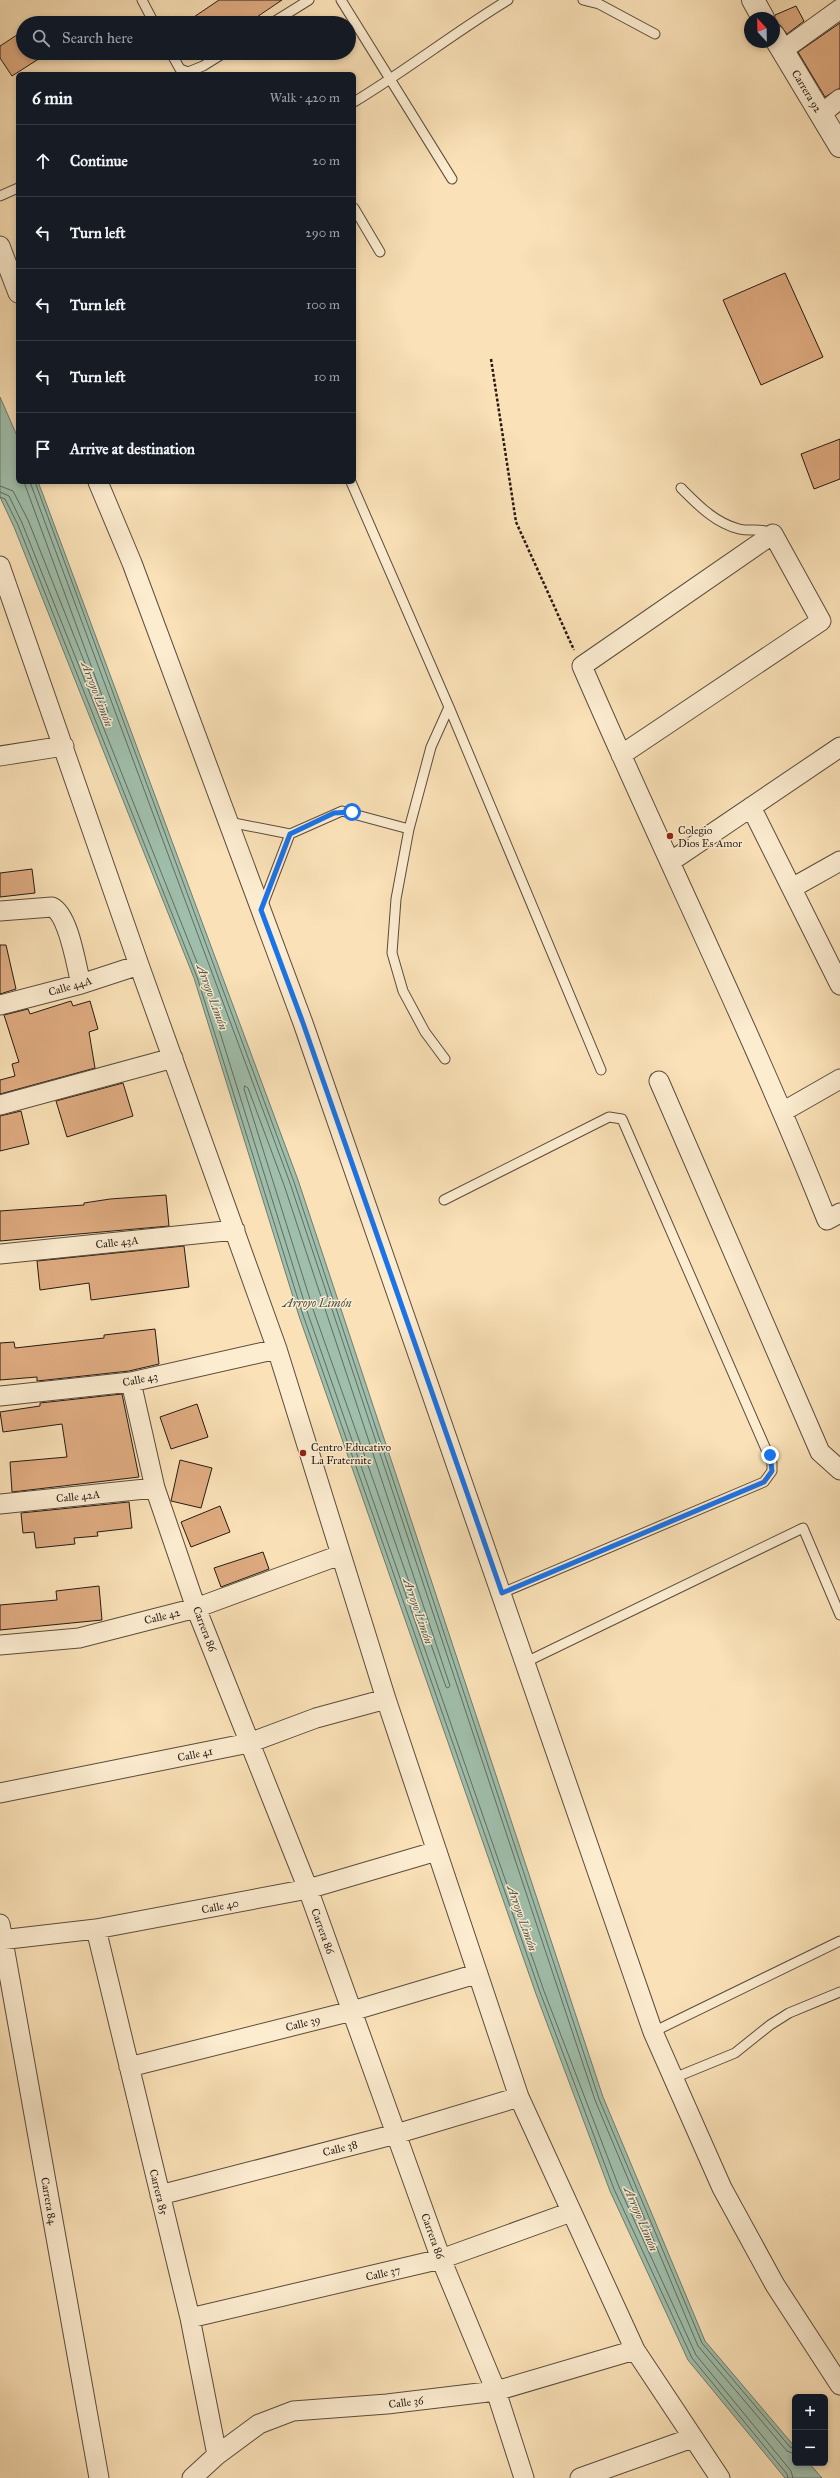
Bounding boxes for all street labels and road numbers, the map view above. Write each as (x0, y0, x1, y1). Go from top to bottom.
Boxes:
street label: Carrera 92 (789, 68, 825, 115)
street label: Calle 44A (47, 974, 94, 999)
street label: Calle 43A (95, 1234, 140, 1251)
street label: Calle 43 (121, 1370, 159, 1389)
street label: Calle 42A (56, 1488, 101, 1505)
street label: Carrera 86 (190, 1605, 219, 1654)
street label: Calle 42 (143, 1606, 182, 1627)
street label: Calle 41 (176, 1745, 214, 1764)
street label: Calle 40 (200, 1897, 240, 1916)
street label: Carrera 86 (308, 1907, 337, 1956)
street label: Calle 39 (284, 2013, 322, 2034)
street label: Calle 38 (321, 2138, 359, 2159)
street label: Carrera 85 (147, 2168, 171, 2217)
street label: Carrera 84 (38, 2176, 59, 2227)
street label: Carrera 86 (418, 2212, 447, 2261)
street label: Calle 37 (364, 2263, 402, 2284)
street label: Calle 36 (388, 2394, 425, 2411)

